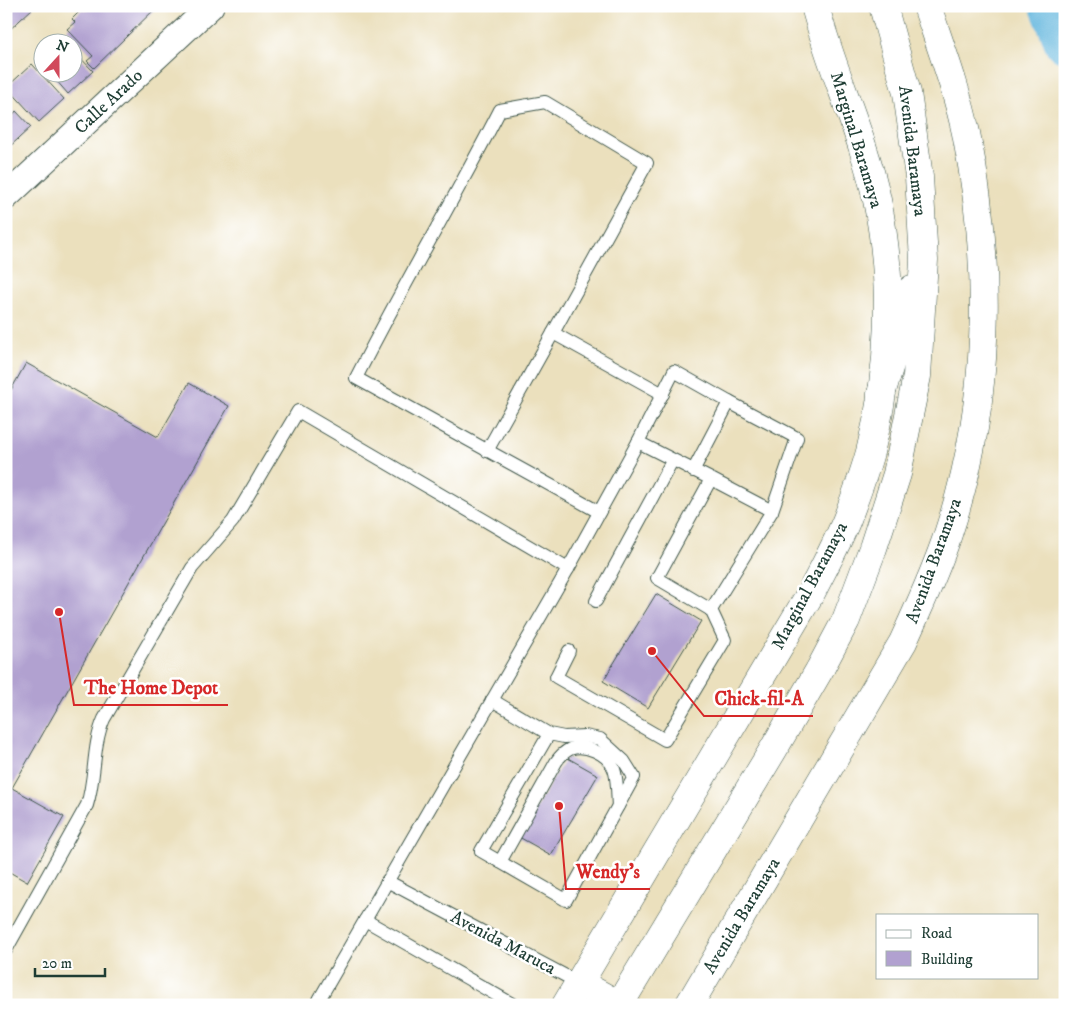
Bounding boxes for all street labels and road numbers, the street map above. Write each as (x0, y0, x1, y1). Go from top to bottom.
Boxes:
street label: Calle Arado (70, 65, 148, 139)
street label: Marginal Baramaya (825, 69, 887, 211)
street label: Avenida Baramaya (893, 84, 931, 218)
street label: Avenida Baramaya (901, 495, 967, 627)
street label: Marginal Baramaya (767, 518, 853, 653)
street label: Avenida Baramaya (699, 854, 786, 978)
street label: Avenida Maruca (447, 906, 560, 980)

